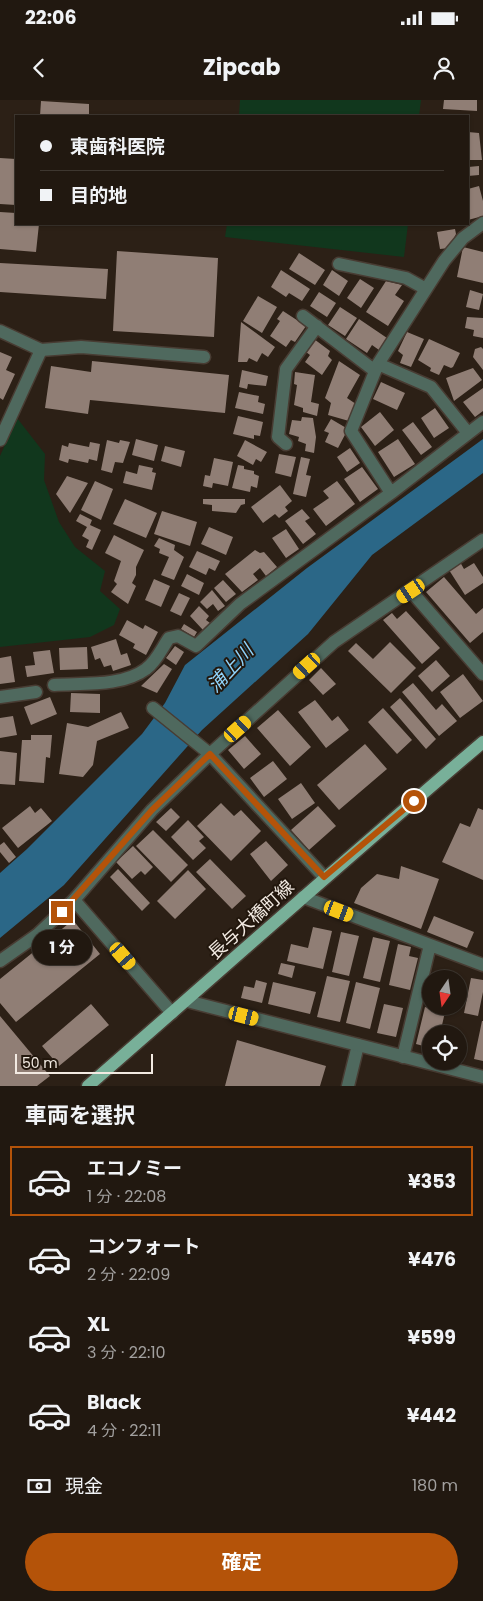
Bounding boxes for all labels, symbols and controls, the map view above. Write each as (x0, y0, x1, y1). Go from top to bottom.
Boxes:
text: 22:06 (25, 4, 77, 31)
text: Zipcab (203, 52, 280, 83)
icon: back (25, 54, 53, 82)
icon: person (430, 54, 458, 82)
text: 東歯科医院 (70, 133, 165, 160)
text: 目的地 (70, 182, 127, 209)
car (394, 576, 427, 606)
water label: 浦上川 (201, 637, 261, 698)
car (290, 650, 323, 682)
car (221, 713, 254, 745)
route start (403, 790, 425, 812)
street label: 長与大橋町線 (202, 874, 299, 965)
car (322, 899, 355, 923)
route end (51, 901, 73, 923)
callout: 1 分 (32, 930, 92, 964)
text: 1 分 (49, 936, 75, 959)
car (107, 940, 138, 972)
north arrow (422, 970, 468, 1015)
map controls (422, 970, 467, 1070)
car (227, 1005, 260, 1027)
button: locate (422, 1025, 467, 1070)
scale bar (15, 1051, 152, 1074)
text: 50 m (22, 1053, 58, 1073)
text: 車両を選択 (25, 1100, 135, 1131)
text: エコノミー (87, 1155, 182, 1182)
icon: car (27, 1159, 72, 1204)
text: ¥353 (408, 1168, 456, 1195)
text: 1 分 · 22:08 (87, 1185, 166, 1208)
text: コンフォート (87, 1233, 200, 1260)
icon: car (27, 1237, 72, 1282)
text: ¥476 (408, 1246, 456, 1273)
text: 2 分 · 22:09 (87, 1263, 170, 1286)
text: XL (87, 1311, 110, 1338)
icon: car (27, 1315, 72, 1360)
text: ¥599 (408, 1324, 456, 1351)
text: 3 分 · 22:10 (87, 1341, 166, 1364)
text: Black (87, 1389, 141, 1416)
icon: car (27, 1393, 72, 1438)
text: ¥442 (407, 1402, 456, 1429)
text: 4 分 · 22:11 (87, 1419, 161, 1442)
icon: cash (25, 1472, 53, 1500)
text: 現金 (65, 1473, 103, 1500)
text: 180 m (412, 1474, 458, 1497)
button: 確定 (25, 1533, 458, 1591)

